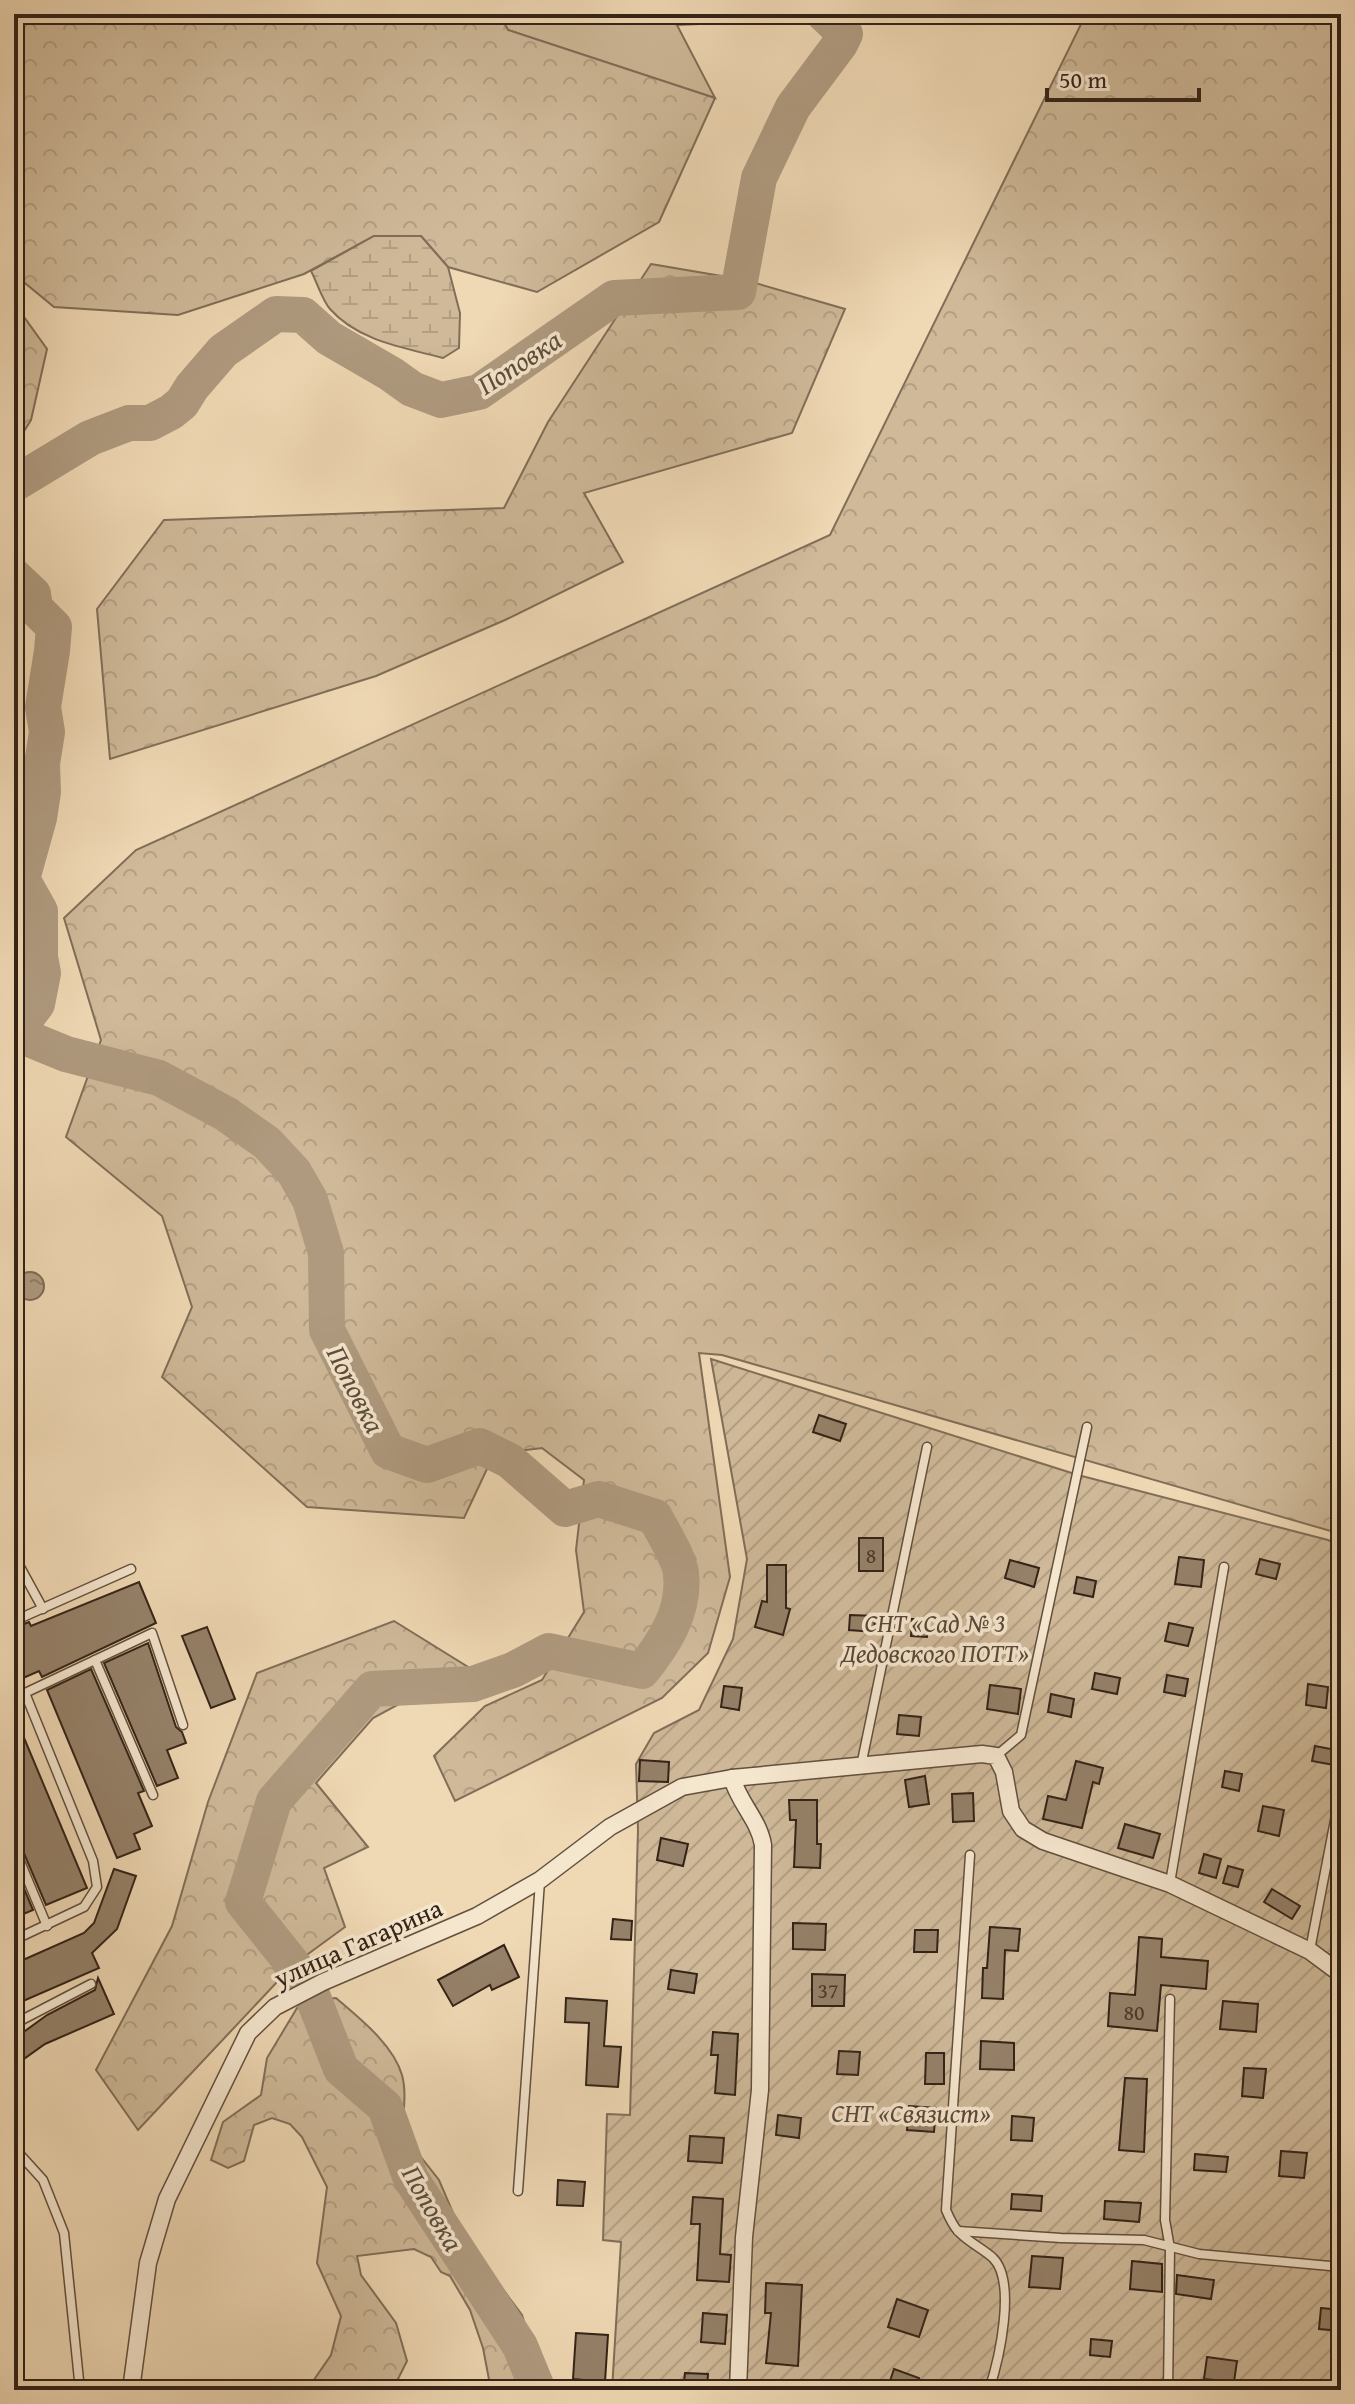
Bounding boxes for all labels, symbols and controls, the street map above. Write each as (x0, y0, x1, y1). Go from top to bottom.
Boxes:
scale bar (1047, 52, 1199, 102)
text: 50 m (1059, 62, 1107, 97)
water label: Поповка (468, 319, 569, 404)
water label: Поповка (317, 1338, 396, 1440)
house number: 8 (866, 1539, 876, 1571)
park label: СНТ «Сад № 3 Дедовского ПОТТ» (839, 1603, 1029, 1672)
street label: улица Гагарина (266, 1888, 449, 1998)
house number: 37 (817, 1974, 839, 2006)
house number: 80 (1123, 1996, 1145, 2028)
park label: СНТ «Связист» (831, 2093, 991, 2132)
water label: Поповка (392, 2157, 475, 2259)

